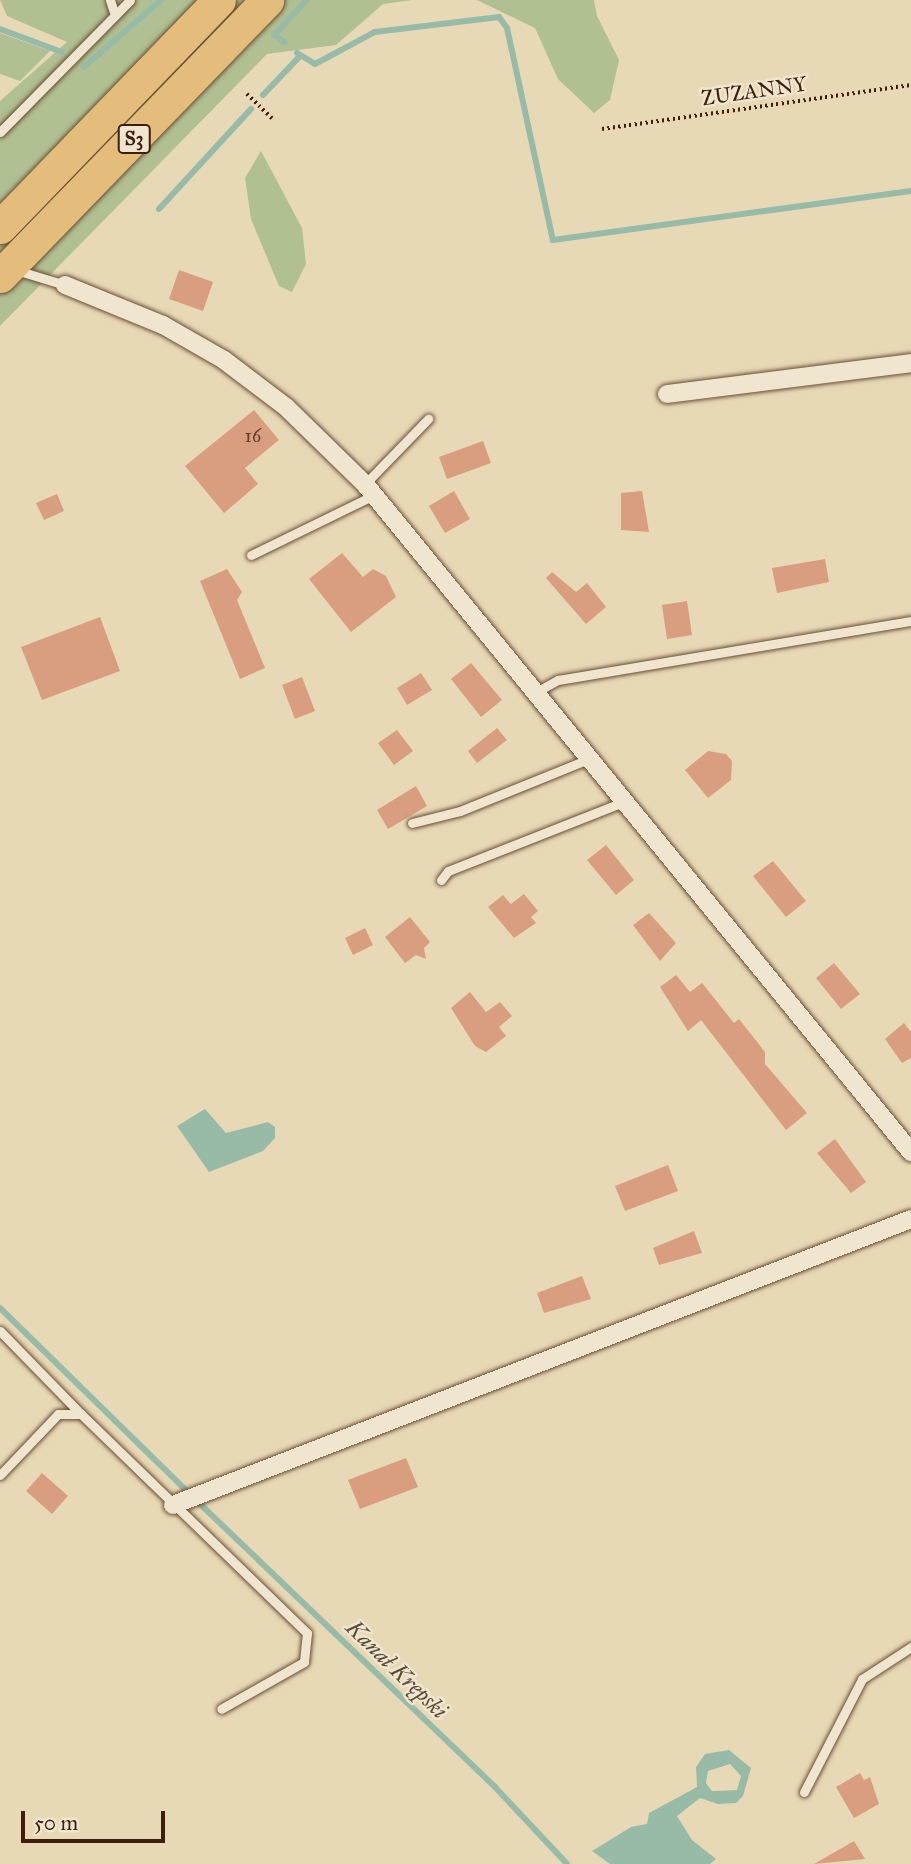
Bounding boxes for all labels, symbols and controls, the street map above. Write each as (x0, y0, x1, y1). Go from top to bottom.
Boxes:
street label: ZUZANNY (700, 71, 808, 111)
road number: S3 (116, 124, 152, 154)
house number: 16 (245, 425, 261, 447)
water label: Kanał Krępski (340, 1614, 454, 1724)
scale bar (24, 1798, 168, 1842)
text: 50 m (34, 1810, 78, 1836)

